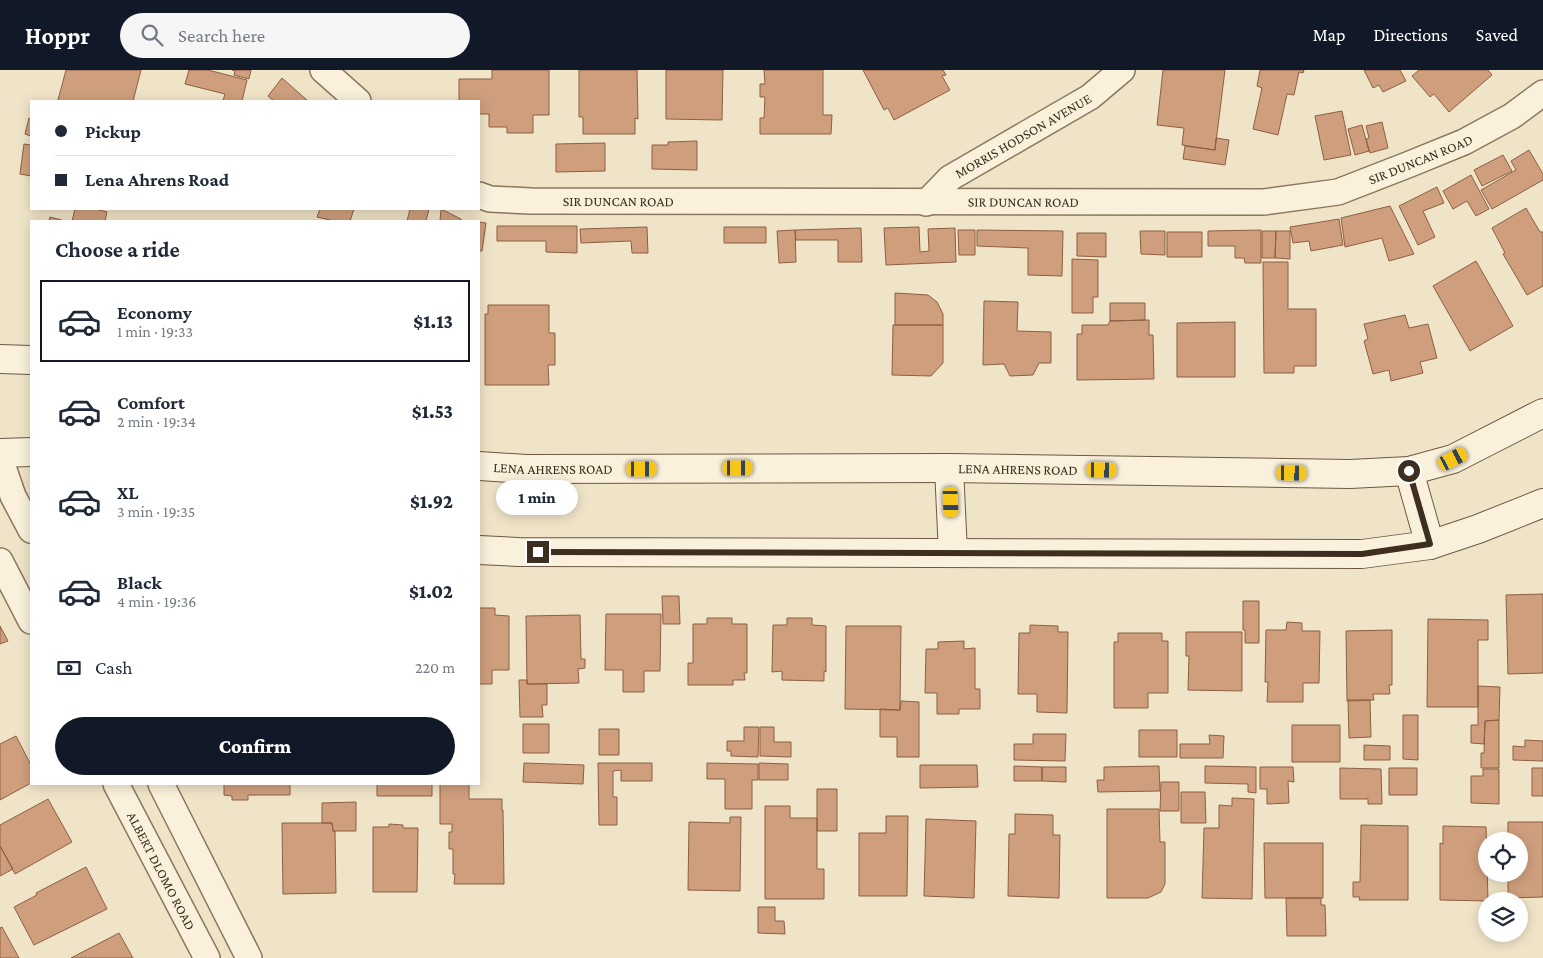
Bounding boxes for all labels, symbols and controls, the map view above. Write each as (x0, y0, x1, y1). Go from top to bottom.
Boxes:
search box (120, 13, 470, 58)
icon: search (138, 21, 166, 49)
text: Hoppr (25, 22, 90, 49)
text: Search here (178, 25, 265, 46)
text: Map (1313, 25, 1345, 45)
text: Directions (1373, 25, 1448, 45)
text: Saved (1476, 25, 1518, 45)
street label: MORRIS HODSON AVENUE (952, 90, 1094, 181)
text: Pickup (85, 121, 141, 142)
street label: SIR DUNCAN ROAD (1366, 131, 1475, 187)
text: Lena Ahrens Road (85, 169, 229, 190)
street label: SIR DUNCAN ROAD (563, 193, 674, 209)
street label: SIR DUNCAN ROAD (968, 194, 1079, 210)
text: Choose a ride (55, 237, 180, 262)
icon: car (57, 299, 102, 344)
text: Economy (117, 302, 192, 323)
text: $1.13 (413, 311, 453, 332)
text: 1 min · 19:33 (117, 323, 193, 340)
icon: car (57, 389, 102, 434)
text: Comfort (117, 392, 185, 413)
text: $1.53 (412, 401, 453, 422)
text: 2 min · 19:34 (117, 413, 196, 430)
car (1436, 446, 1469, 472)
street label: LENA AHRENS ROAD (493, 459, 613, 477)
street label: LENA AHRENS ROAD (958, 460, 1078, 478)
route start (1398, 460, 1420, 482)
car (723, 461, 753, 476)
car (627, 462, 657, 477)
car (1086, 462, 1117, 478)
car (1276, 465, 1307, 481)
icon: car (57, 479, 102, 524)
callout: 1 min (497, 480, 579, 514)
text: XL (117, 482, 139, 503)
car (942, 487, 959, 517)
text: 1 min (518, 489, 556, 506)
text: $1.92 (410, 491, 453, 512)
text: 3 min · 19:35 (117, 503, 195, 520)
route end (527, 541, 549, 563)
icon: car (57, 569, 102, 614)
text: Black (117, 572, 162, 593)
text: $1.02 (409, 581, 453, 602)
text: 4 min · 19:36 (117, 593, 196, 610)
icon: cash (55, 654, 83, 682)
text: Cash (95, 657, 133, 678)
text: 220 m (415, 659, 455, 676)
button: Confirm (55, 717, 455, 775)
street label: ALBERT DLOMO ROAD (124, 809, 199, 933)
map controls (1478, 832, 1528, 942)
button: locate (1478, 832, 1528, 882)
button: layers (1478, 892, 1528, 942)

